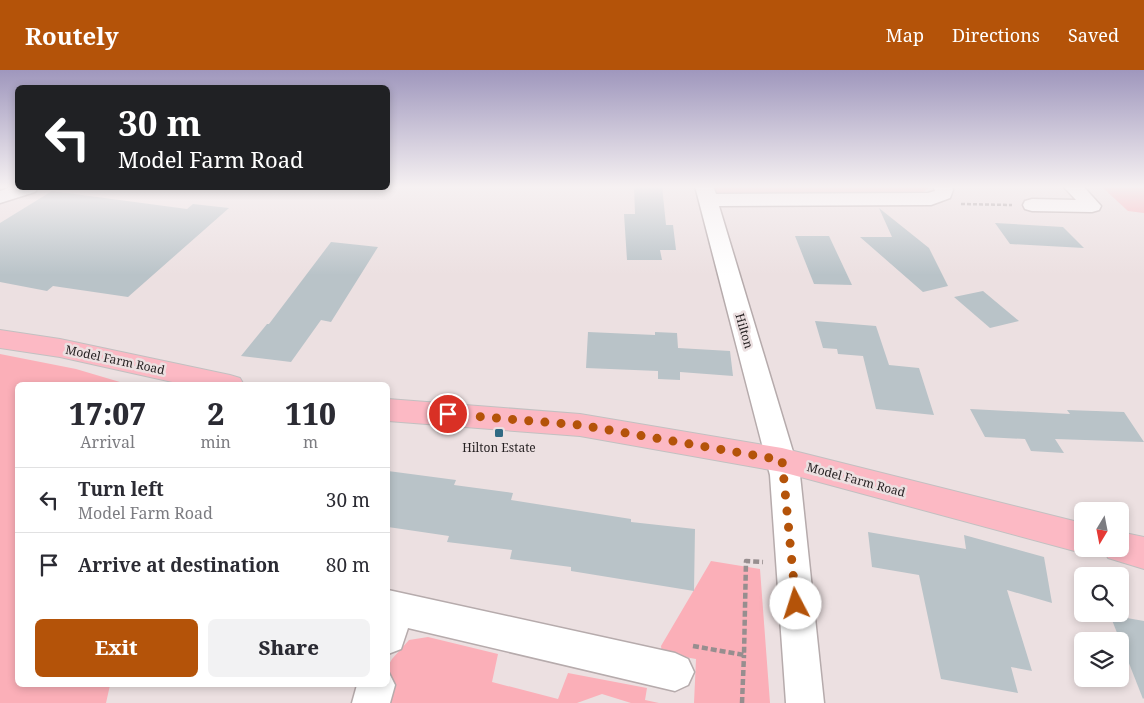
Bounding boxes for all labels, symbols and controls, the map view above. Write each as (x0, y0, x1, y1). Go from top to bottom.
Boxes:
text: Routely (25, 19, 119, 52)
text: Map (886, 23, 924, 47)
text: Directions (952, 23, 1040, 47)
text: Saved (1068, 23, 1119, 47)
text: 30 m (118, 99, 201, 146)
icon: left (35, 105, 100, 170)
text: Model Farm Road (118, 144, 304, 174)
street label: Hilton (731, 311, 758, 351)
street label: Model Farm Road (64, 341, 167, 378)
text: 17:07 (69, 393, 146, 434)
text: 2 (207, 393, 224, 434)
text: 110 (285, 393, 336, 434)
pin (427, 393, 469, 435)
icon: arrive (434, 400, 462, 428)
marker: Hilton Estate (493, 427, 505, 439)
text: Arrival (80, 431, 135, 453)
text: min (200, 431, 231, 453)
text: m (303, 431, 318, 453)
place label: Hilton Estate (462, 439, 536, 456)
street label: Model Farm Road (805, 458, 908, 501)
text: Turn left (78, 476, 164, 502)
icon: left (35, 486, 63, 514)
text: 30 m (326, 487, 370, 513)
text: Model Farm Road (78, 502, 213, 524)
north arrow (1074, 502, 1129, 558)
map controls (1074, 502, 1129, 687)
icon: arrive (35, 551, 63, 579)
text: Arrive at destination (78, 552, 280, 578)
text: 80 m (326, 552, 370, 578)
button: search (1074, 567, 1129, 622)
position arrow (769, 577, 821, 629)
button: Exit (35, 619, 198, 677)
button: Share (208, 619, 370, 677)
button: layers (1074, 632, 1129, 687)

